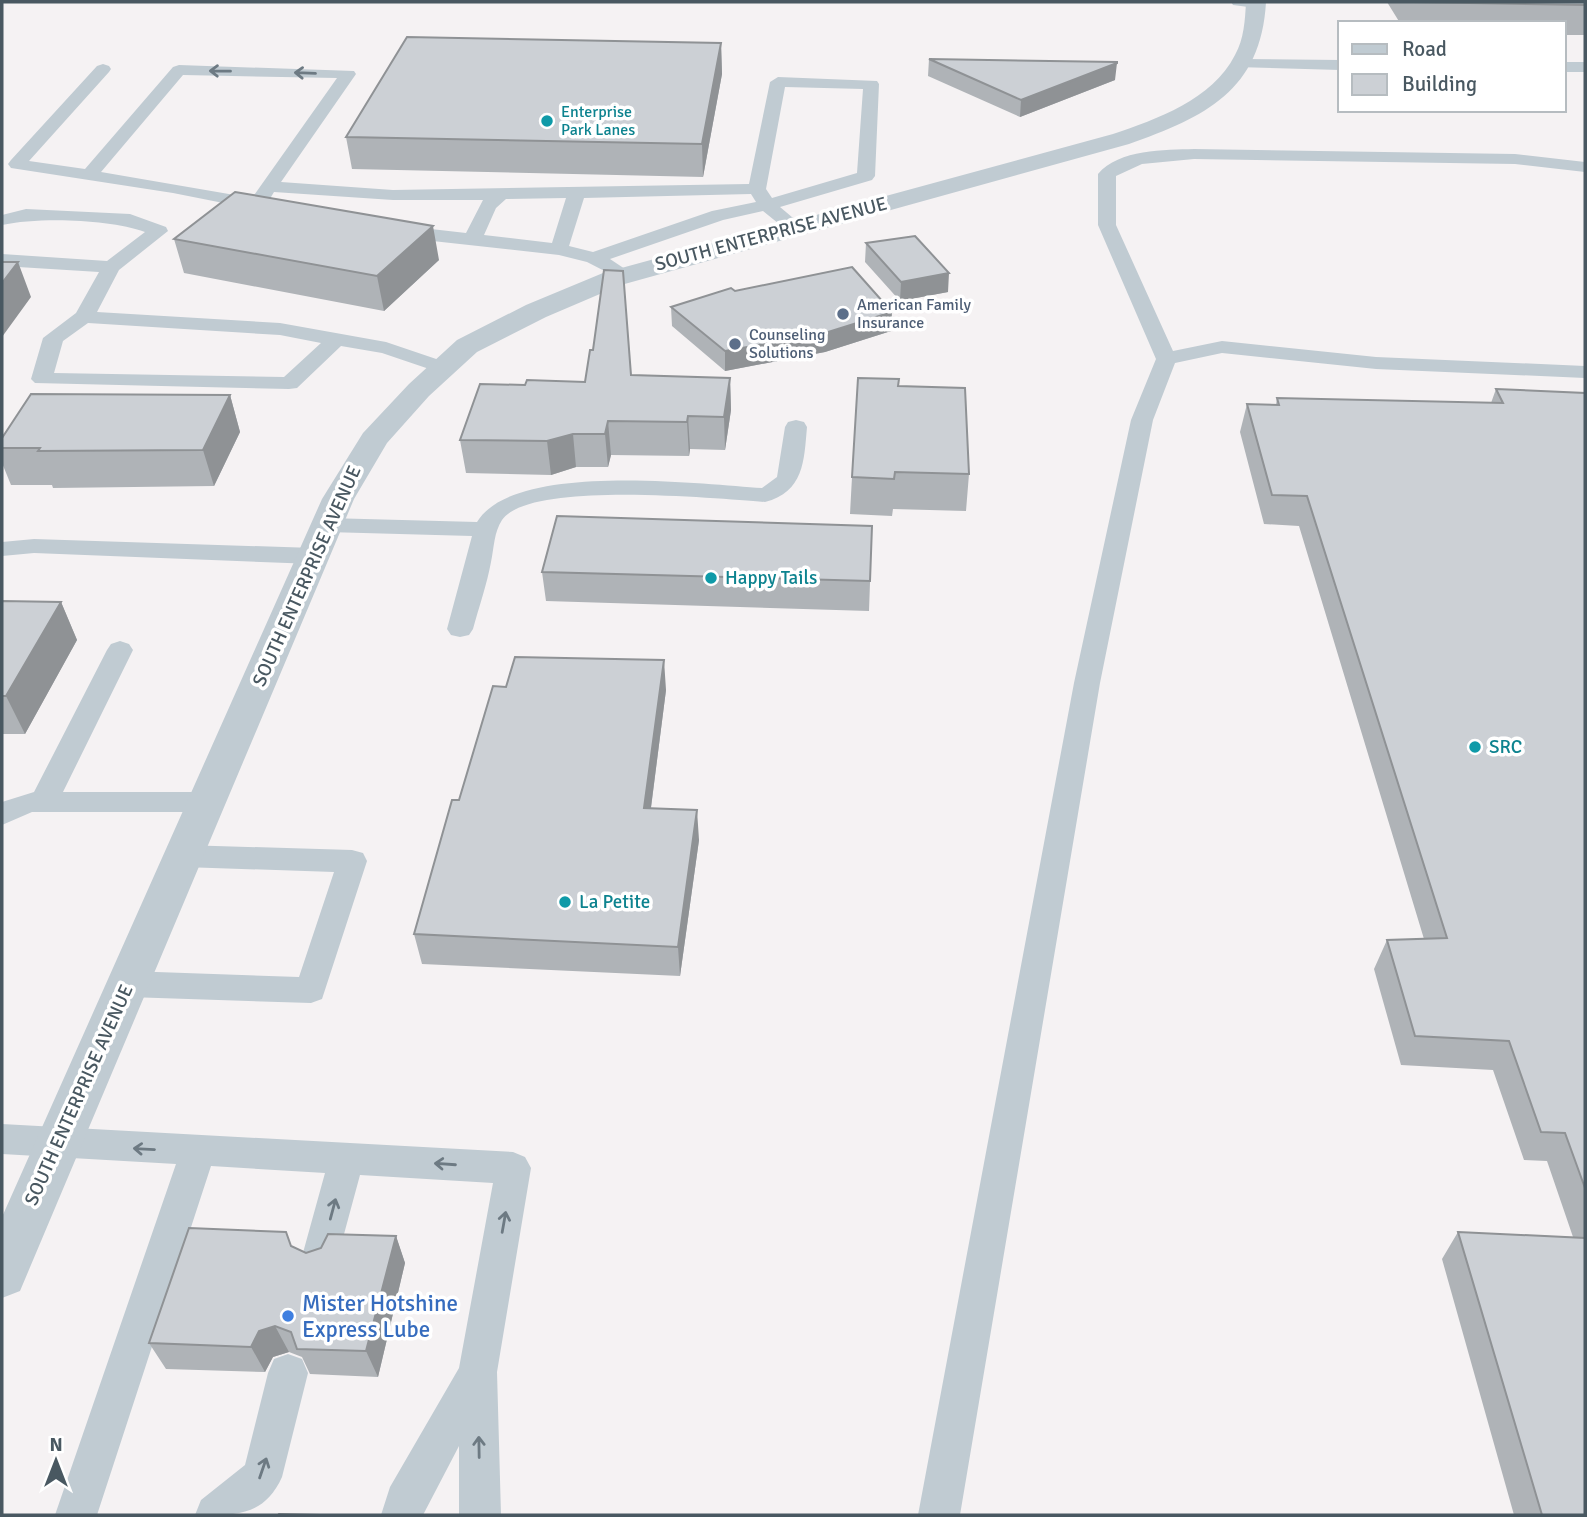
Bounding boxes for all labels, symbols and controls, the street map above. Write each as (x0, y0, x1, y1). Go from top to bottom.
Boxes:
legend (1338, 21, 1566, 112)
text: Road (1402, 36, 1447, 62)
one-way arrow (209, 64, 232, 77)
one-way arrow (294, 66, 317, 79)
text: Building (1402, 71, 1477, 97)
place label: Enterprise Park Lanes (561, 102, 635, 140)
marker: Enterprise Park Lanes (539, 113, 555, 129)
street label: SOUTH ENTERPRISE AVENUE (652, 191, 890, 277)
place label: American Family Insurance (857, 295, 971, 333)
marker: American Family Insurance (835, 306, 851, 322)
place label: Counseling Solutions (749, 325, 825, 363)
marker: Counseling Solutions (727, 336, 743, 352)
street label: SOUTH ENTERPRISE AVENUE (247, 462, 367, 690)
place label: Happy Tails (725, 566, 817, 590)
marker: Happy Tails (703, 570, 719, 586)
place label: SRC (1489, 735, 1522, 759)
marker: SRC (1467, 739, 1483, 755)
place label: La Petite (579, 890, 650, 914)
marker: La Petite (557, 894, 573, 910)
street label: SOUTH ENTERPRISE AVENUE (19, 981, 139, 1209)
one-way arrow (133, 1142, 156, 1155)
one-way arrow (433, 1157, 456, 1170)
one-way arrow (327, 1198, 340, 1221)
one-way arrow (498, 1211, 511, 1234)
place label: Mister Hotshine Express Lube (302, 1289, 458, 1344)
marker: Mister Hotshine Express Lube (280, 1308, 296, 1324)
north arrow (21, 1426, 91, 1496)
text: N (49, 1433, 63, 1457)
one-way arrow (472, 1436, 486, 1459)
one-way arrow (258, 1458, 270, 1479)

